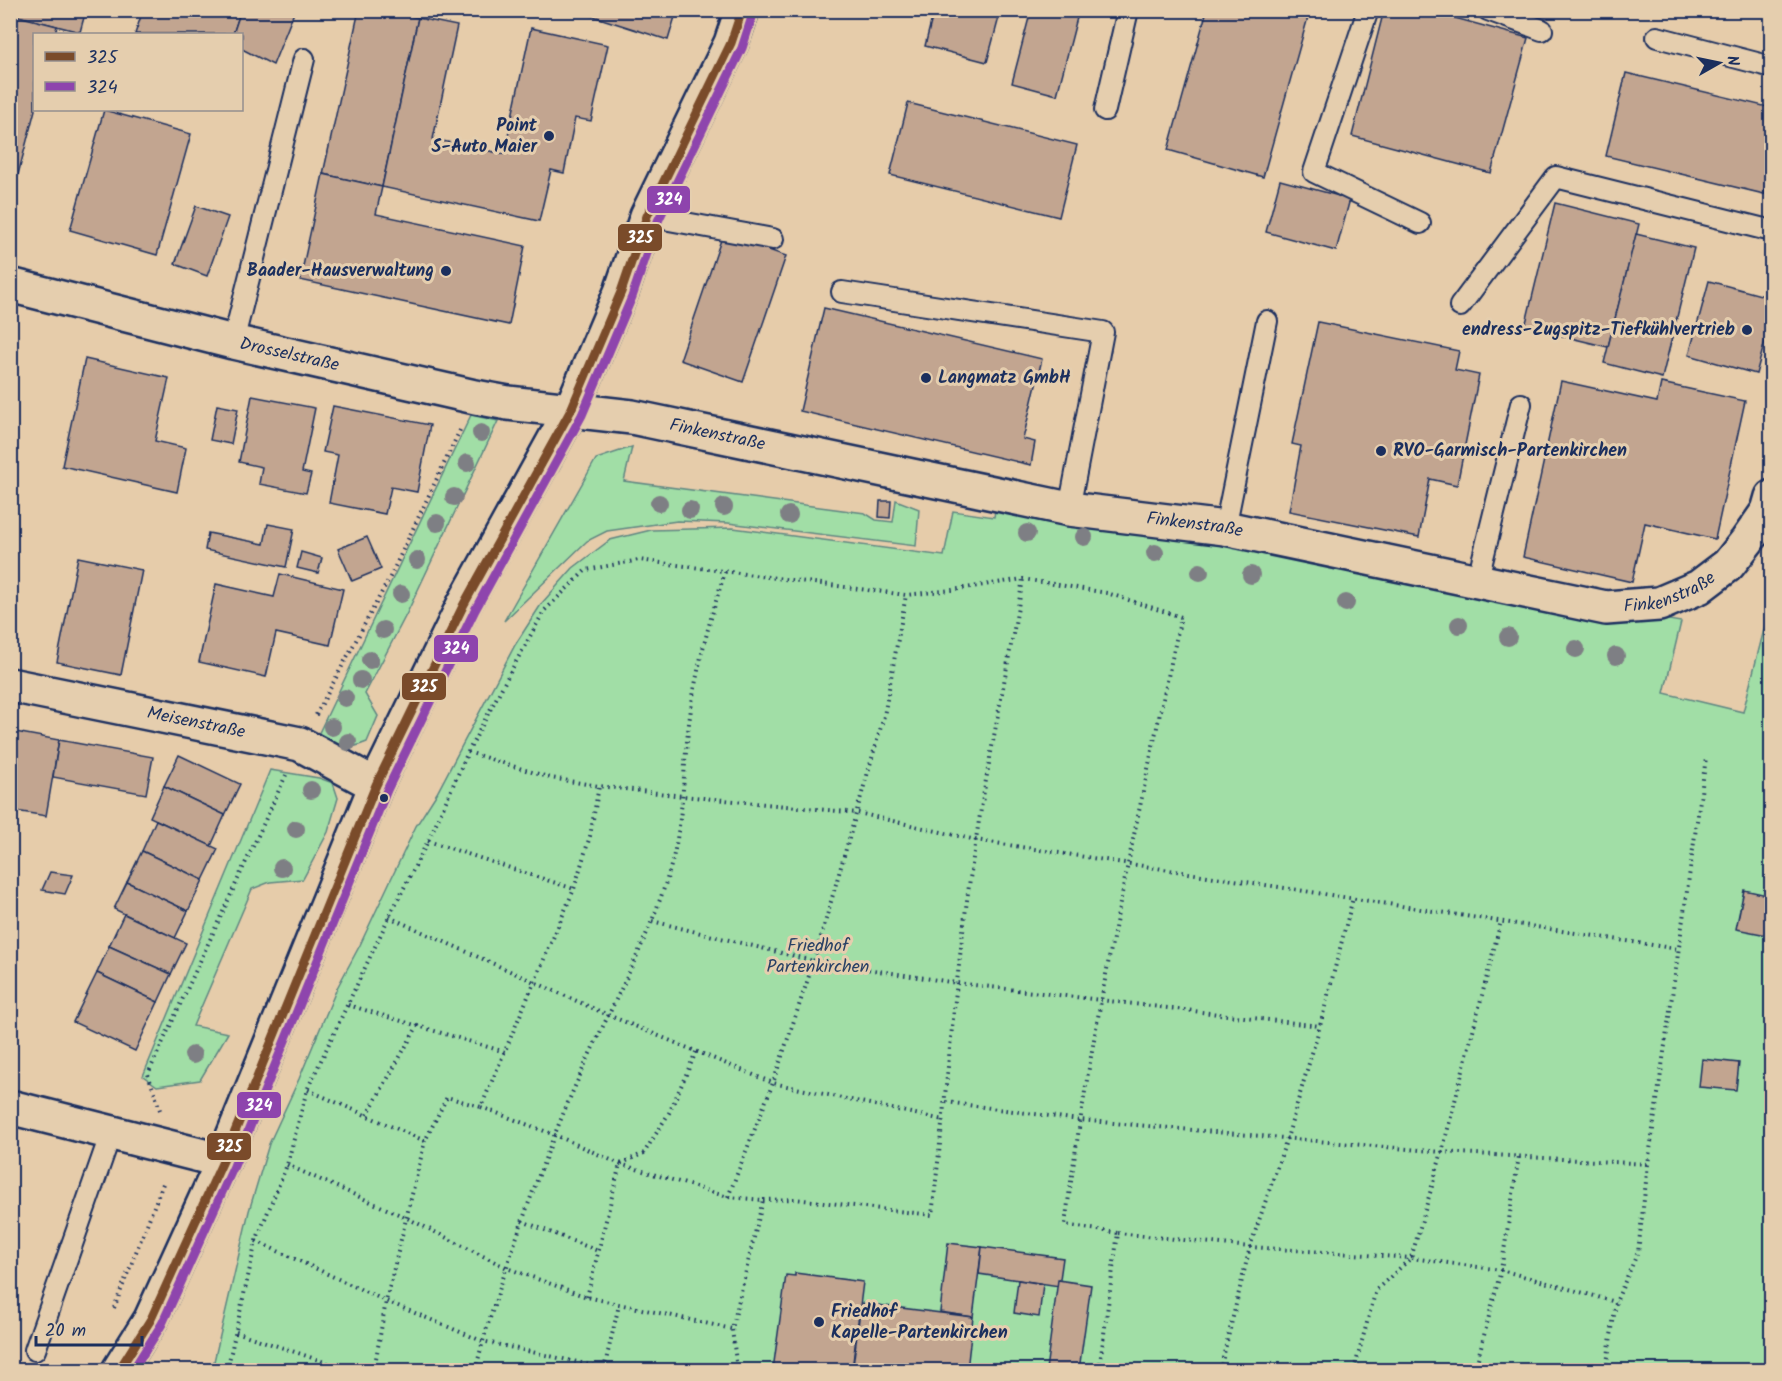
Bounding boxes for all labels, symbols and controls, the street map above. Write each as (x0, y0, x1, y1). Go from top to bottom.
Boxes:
legend (33, 33, 243, 111)
north arrow (1689, 33, 1749, 93)
text: 325 (87, 44, 119, 73)
text: N (1719, 54, 1745, 68)
text: 324 (87, 74, 118, 103)
place label: Point S-Auto Maier (431, 112, 538, 162)
marker: Point S-Auto Maier (542, 129, 556, 143)
line badge: 324 (646, 185, 691, 214)
text: 324 (655, 188, 683, 213)
line badge: 325 (617, 223, 663, 252)
text: 325 (626, 226, 655, 251)
place label: Baader-Hausverwaltung (247, 257, 434, 286)
marker: Baader-Hausverwaltung (439, 264, 453, 278)
place label: endress-Zugspitz-Tiefkühlvertrieb (1462, 316, 1735, 345)
marker: endress-Zugspitz-Tiefkühlvertrieb (1740, 323, 1754, 337)
street label: Drosselstraße (237, 329, 342, 380)
place label: Langmatz GmbH (938, 364, 1071, 393)
marker: Langmatz GmbH (919, 371, 933, 385)
street label: Finkenstraße (667, 411, 768, 459)
place label: RVO-Garmisch-Partenkirchen (1393, 437, 1627, 466)
marker: RVO-Garmisch-Partenkirchen (1374, 444, 1388, 458)
street label: Finkenstraße (1145, 504, 1246, 546)
street label: Finkenstraße (1623, 564, 1722, 621)
line badge: 324 (433, 634, 479, 663)
text: 324 (442, 637, 470, 662)
line badge: 325 (401, 672, 447, 701)
text: 325 (410, 675, 439, 700)
street label: Meisenstraße (144, 699, 248, 747)
unlabelled marker (378, 792, 390, 804)
park label: Friedhof Partenkirchen (767, 932, 869, 982)
line badge: 324 (236, 1091, 282, 1119)
text: 324 (245, 1094, 273, 1119)
line badge: 325 (206, 1132, 252, 1161)
text: 325 (215, 1135, 244, 1160)
place label: Friedhof Kapelle-Partenkirchen (831, 1298, 1008, 1348)
scale bar (36, 1309, 142, 1347)
marker: Friedhof Kapelle-Partenkirchen (812, 1315, 826, 1329)
text: 20 m (45, 1317, 86, 1346)

